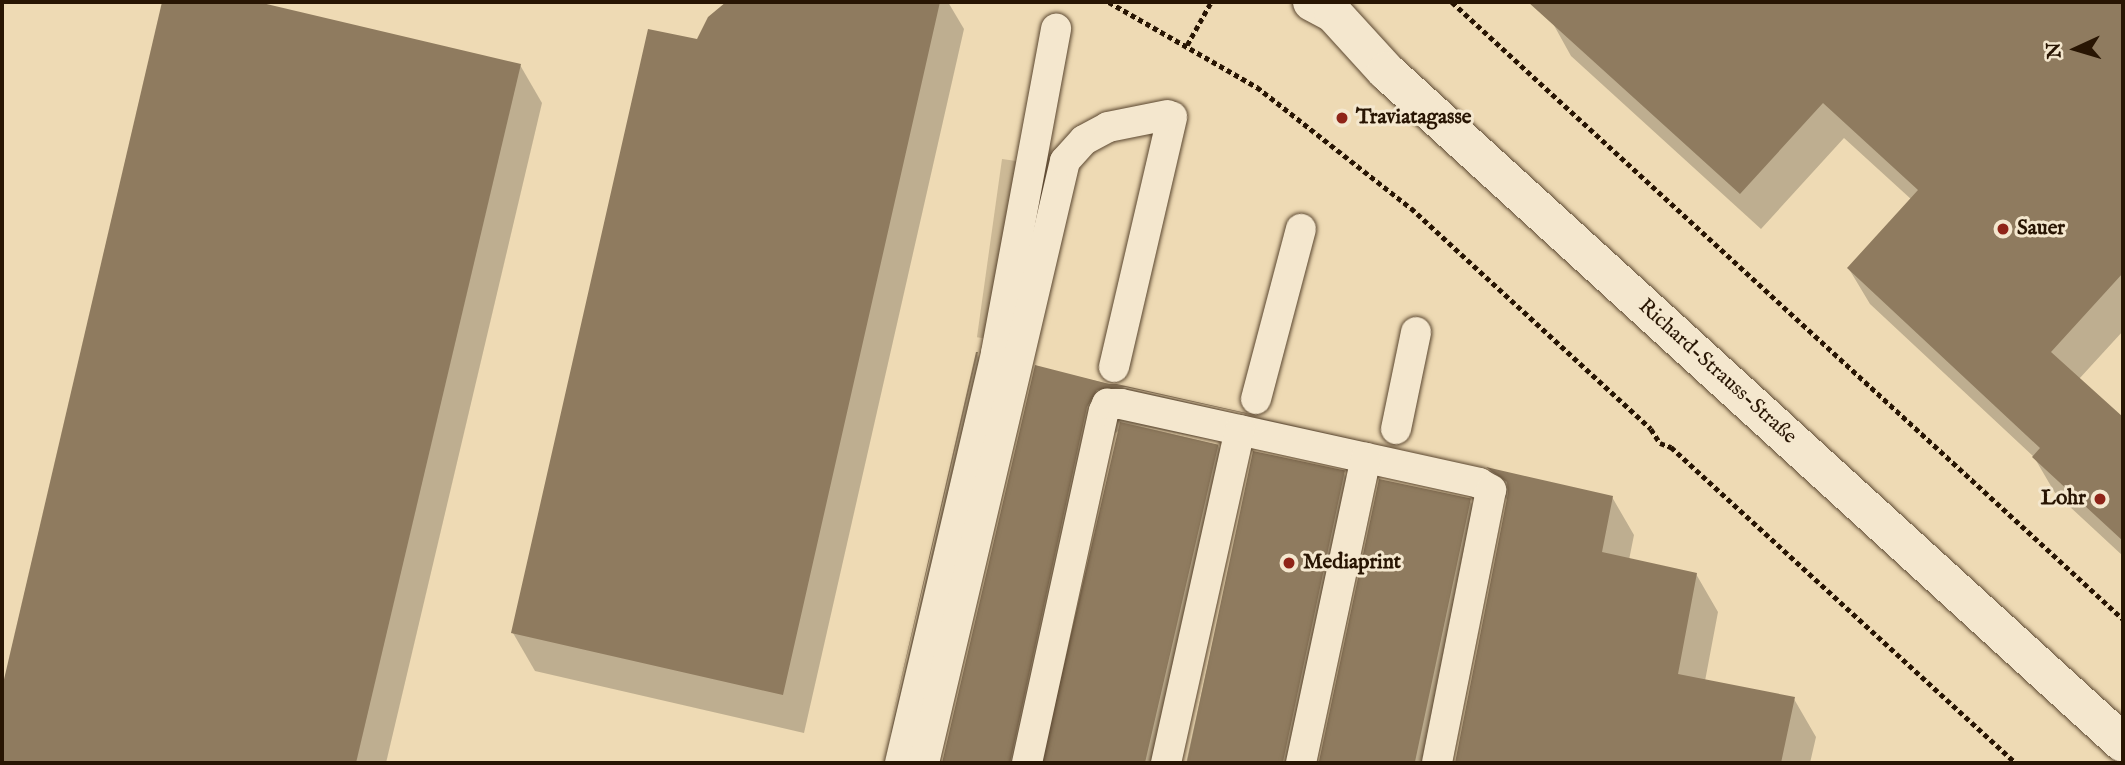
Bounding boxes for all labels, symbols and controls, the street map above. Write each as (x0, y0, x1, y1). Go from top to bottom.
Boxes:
north arrow (2041, 14, 2111, 84)
text: N (2043, 41, 2068, 60)
place label: Traviatagasse (1356, 105, 1471, 131)
marker: Traviatagasse (1334, 110, 1350, 126)
place label: Sauer (2017, 216, 2065, 242)
marker: Sauer (1995, 221, 2011, 237)
street label: Richard-Strauss-Straße (1632, 294, 1802, 450)
place label: Lohr (2041, 486, 2086, 512)
marker: Lohr (2092, 491, 2108, 507)
place label: Mediaprint (1303, 550, 1401, 576)
marker: Mediaprint (1281, 555, 1297, 571)

